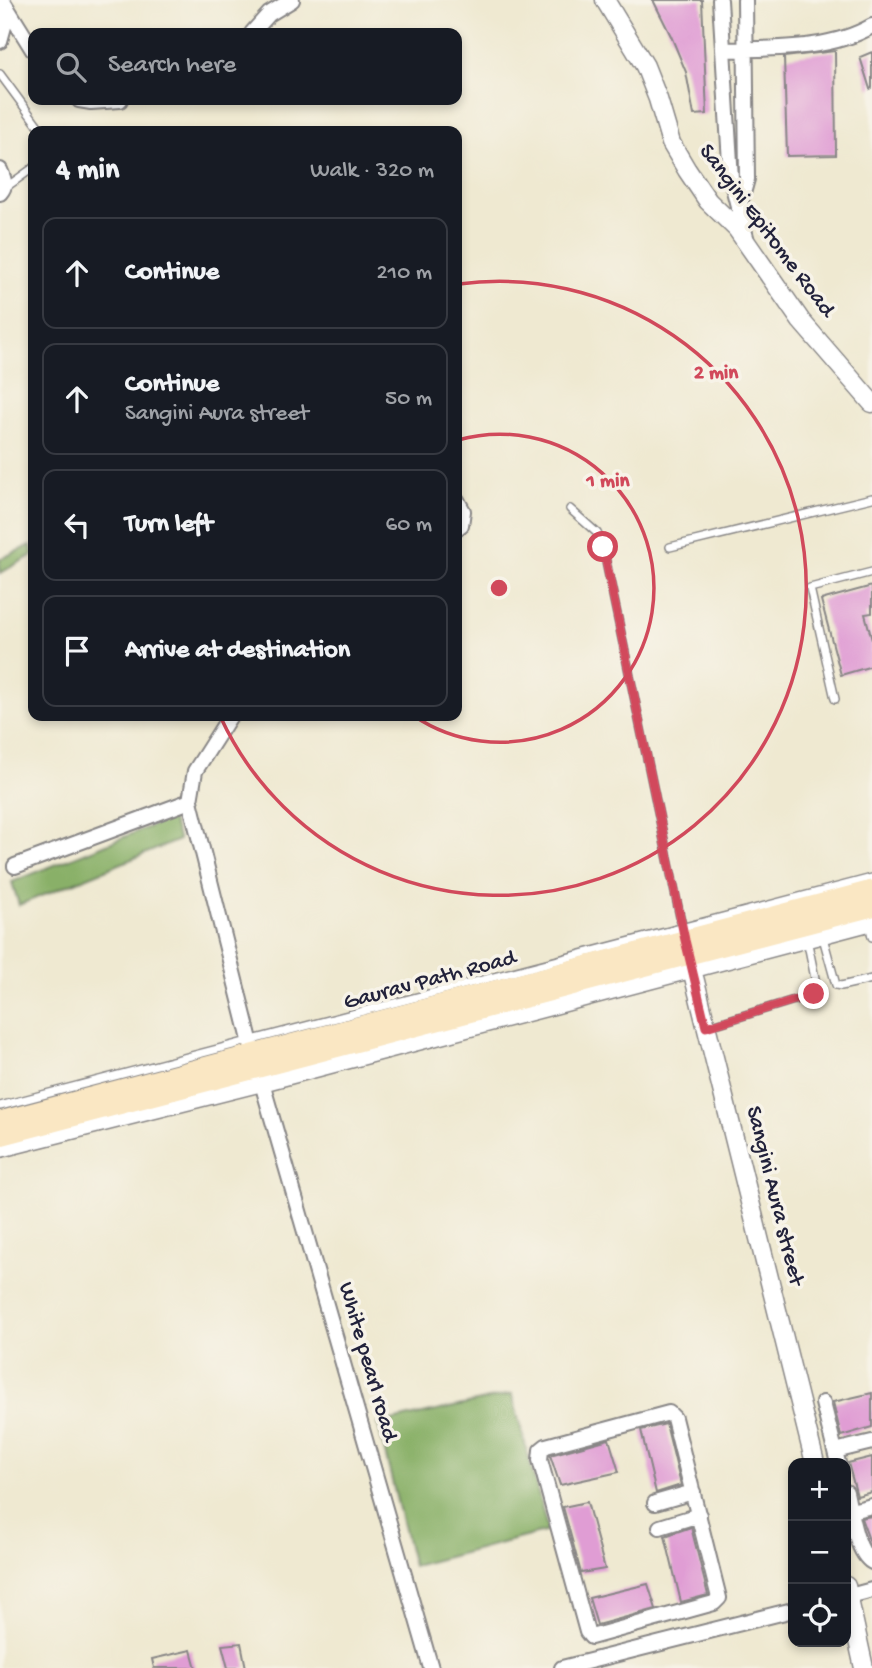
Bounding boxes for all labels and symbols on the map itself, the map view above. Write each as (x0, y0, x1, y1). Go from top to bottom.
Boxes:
street label: Sangini Epitome Road (692, 139, 841, 324)
text: 2 min (694, 362, 739, 387)
text: 1 min (586, 470, 630, 495)
route start (587, 531, 618, 562)
centre of rings (487, 576, 511, 600)
street label: Gaurav Path Road (341, 945, 521, 1017)
route end (798, 978, 829, 1009)
street label: Sangini Aura street (739, 1104, 810, 1290)
street label: White pearl road (331, 1279, 403, 1446)

